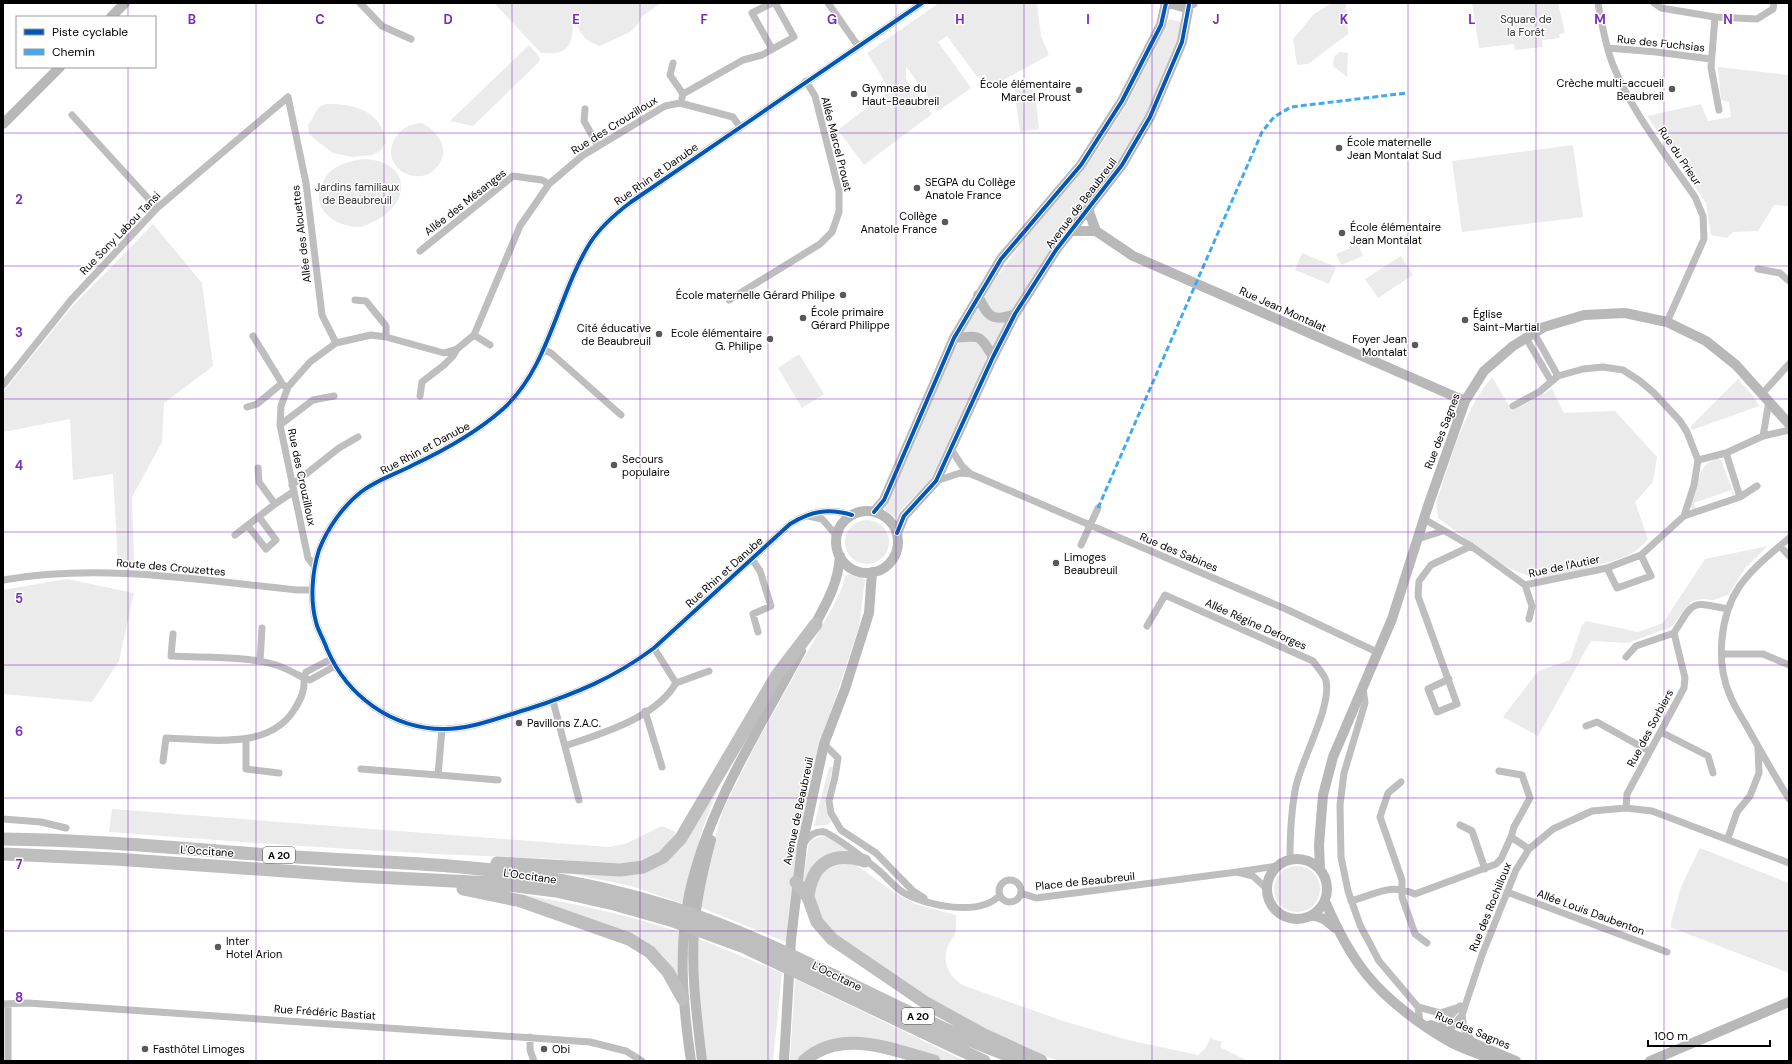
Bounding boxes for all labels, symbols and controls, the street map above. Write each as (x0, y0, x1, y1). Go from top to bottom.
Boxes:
text: B (188, 11, 196, 28)
text: C (315, 11, 325, 28)
text: D (443, 11, 453, 28)
text: E (572, 11, 580, 28)
text: F (700, 11, 708, 28)
text: G (827, 11, 837, 28)
text: H (955, 11, 965, 28)
text: I (1086, 11, 1090, 28)
text: J (1212, 11, 1220, 28)
text: K (1340, 11, 1349, 28)
text: L (1468, 11, 1476, 28)
text: M (1594, 11, 1606, 28)
text: N (1723, 11, 1733, 28)
park label: Square de la Forêt (1500, 12, 1552, 39)
legend (16, 16, 156, 68)
text: Piste cyclable (52, 24, 128, 40)
street label: Rue des Fuchsias (1616, 31, 1706, 55)
text: Chemin (52, 44, 95, 60)
place label: Crèche multi-accueil Beaubreil (1557, 76, 1664, 103)
place label: École élémentaire Marcel Proust (980, 77, 1071, 104)
place label: Gymnase du Haut-Beaubreil (862, 81, 939, 108)
marker: Crèche multi-accueil Beaubreil (1667, 84, 1677, 94)
marker: École élémentaire Marcel Proust (1074, 85, 1084, 95)
marker: Gymnase du Haut-Beaubreil (849, 89, 859, 99)
street label: Rue des Crouzilloux (568, 93, 660, 157)
street label: Allée Marcel Proust (818, 95, 856, 193)
street label: Rue du Prieur (1655, 124, 1705, 188)
place label: École maternelle Jean Montalat Sud (1347, 135, 1442, 162)
street label: Rue Rhin et Danube (611, 140, 701, 208)
marker: École maternelle Jean Montalat Sud (1334, 143, 1344, 153)
street label: Avenue de Beaubreuil (1042, 155, 1120, 251)
street label: Allée des Mésanges (421, 166, 509, 238)
place label: SEGPA du Collège Anatole France (925, 175, 1015, 202)
park label: Jardins familiaux de Beaubreuil (315, 180, 400, 207)
marker: SEGPA du Collège Anatole France (912, 183, 922, 193)
street label: Allée des Alouettes (288, 184, 314, 284)
street label: Rue Sony Labou Tansi (77, 188, 163, 278)
text: 2 (15, 191, 23, 208)
place label: Collège Anatole France (860, 209, 937, 236)
marker: Collège Anatole France (940, 217, 950, 227)
place label: École élémentaire Jean Montalat (1350, 220, 1441, 247)
marker: École élémentaire Jean Montalat (1337, 228, 1347, 238)
street label: Rue Jean Montalat (1237, 283, 1329, 335)
place label: École maternelle Gérard Philipe (676, 288, 835, 302)
marker: École maternelle Gérard Philipe (838, 290, 848, 300)
place label: École primaire Gérard Philippe (811, 305, 890, 332)
place label: Église Saint-Martial (1473, 307, 1539, 334)
marker: École primaire Gérard Philippe (798, 313, 808, 323)
marker: Église Saint-Martial (1460, 315, 1470, 325)
place label: Cité éducative de Beaubreuil (577, 321, 651, 348)
text: 3 (15, 324, 23, 341)
place label: Ecole élémentaire G. Philipe (671, 326, 762, 353)
marker: Cité éducative de Beaubreuil (654, 329, 664, 339)
place label: Foyer Jean Montalat (1352, 332, 1407, 359)
marker: Ecole élémentaire G. Philipe (765, 334, 775, 344)
marker: Foyer Jean Montalat (1410, 340, 1420, 350)
street label: Rue des Sagnes (1421, 391, 1463, 471)
street label: Rue Rhin et Danube (378, 418, 472, 478)
street label: Rue des Crouzilloux (285, 427, 319, 527)
place label: Secours populaire (622, 452, 670, 479)
text: 4 (15, 457, 23, 474)
marker: Secours populaire (609, 460, 619, 470)
street label: Rue des Sabines (1138, 529, 1220, 575)
street label: Rue Rhin et Danube (682, 534, 766, 610)
place label: Limoges Beaubreuil (1064, 550, 1118, 577)
street label: Rue de l'Autier (1527, 552, 1601, 580)
street label: Route des Crouzettes (116, 555, 226, 579)
marker: Limoges Beaubreuil (1051, 558, 1061, 568)
text: 5 (15, 590, 23, 607)
street label: Allée Régine Deforges (1203, 595, 1309, 653)
street label: Rue des Sorbiers (1624, 687, 1676, 769)
place label: Pavillons Z.A.C. (527, 716, 601, 730)
marker: Pavillons Z.A.C. (514, 718, 524, 728)
text: 6 (15, 723, 23, 740)
street label: Avenue de Beaubreuil (780, 756, 816, 866)
street label: L'Occitane (180, 842, 234, 860)
road number: A 20 (263, 847, 295, 863)
text: 7 (16, 856, 23, 873)
street label: Rue des Rochilloux (1466, 860, 1514, 954)
street label: L'Occitane (503, 865, 557, 887)
street label: Place de Beaubreuil (1035, 869, 1135, 893)
street label: Allée Louis Daubenton (1535, 886, 1647, 938)
place label: Inter Hotel Arion (226, 934, 282, 961)
marker: Inter Hotel Arion (213, 942, 223, 952)
street label: L'Occitane (810, 958, 864, 994)
text: 8 (15, 989, 23, 1006)
street label: Rue Frédéric Bastiat (274, 1001, 376, 1023)
road number: A 20 (902, 1008, 934, 1024)
street label: Rue des Sagnes (1433, 1008, 1513, 1052)
scale bar (1648, 1022, 1770, 1048)
text: 100 m (1654, 1028, 1688, 1044)
place label: Fasthôtel Limoges (153, 1042, 245, 1056)
place label: Obi (552, 1042, 570, 1056)
marker: Fasthôtel Limoges (140, 1044, 150, 1054)
marker: Obi (539, 1044, 549, 1054)

